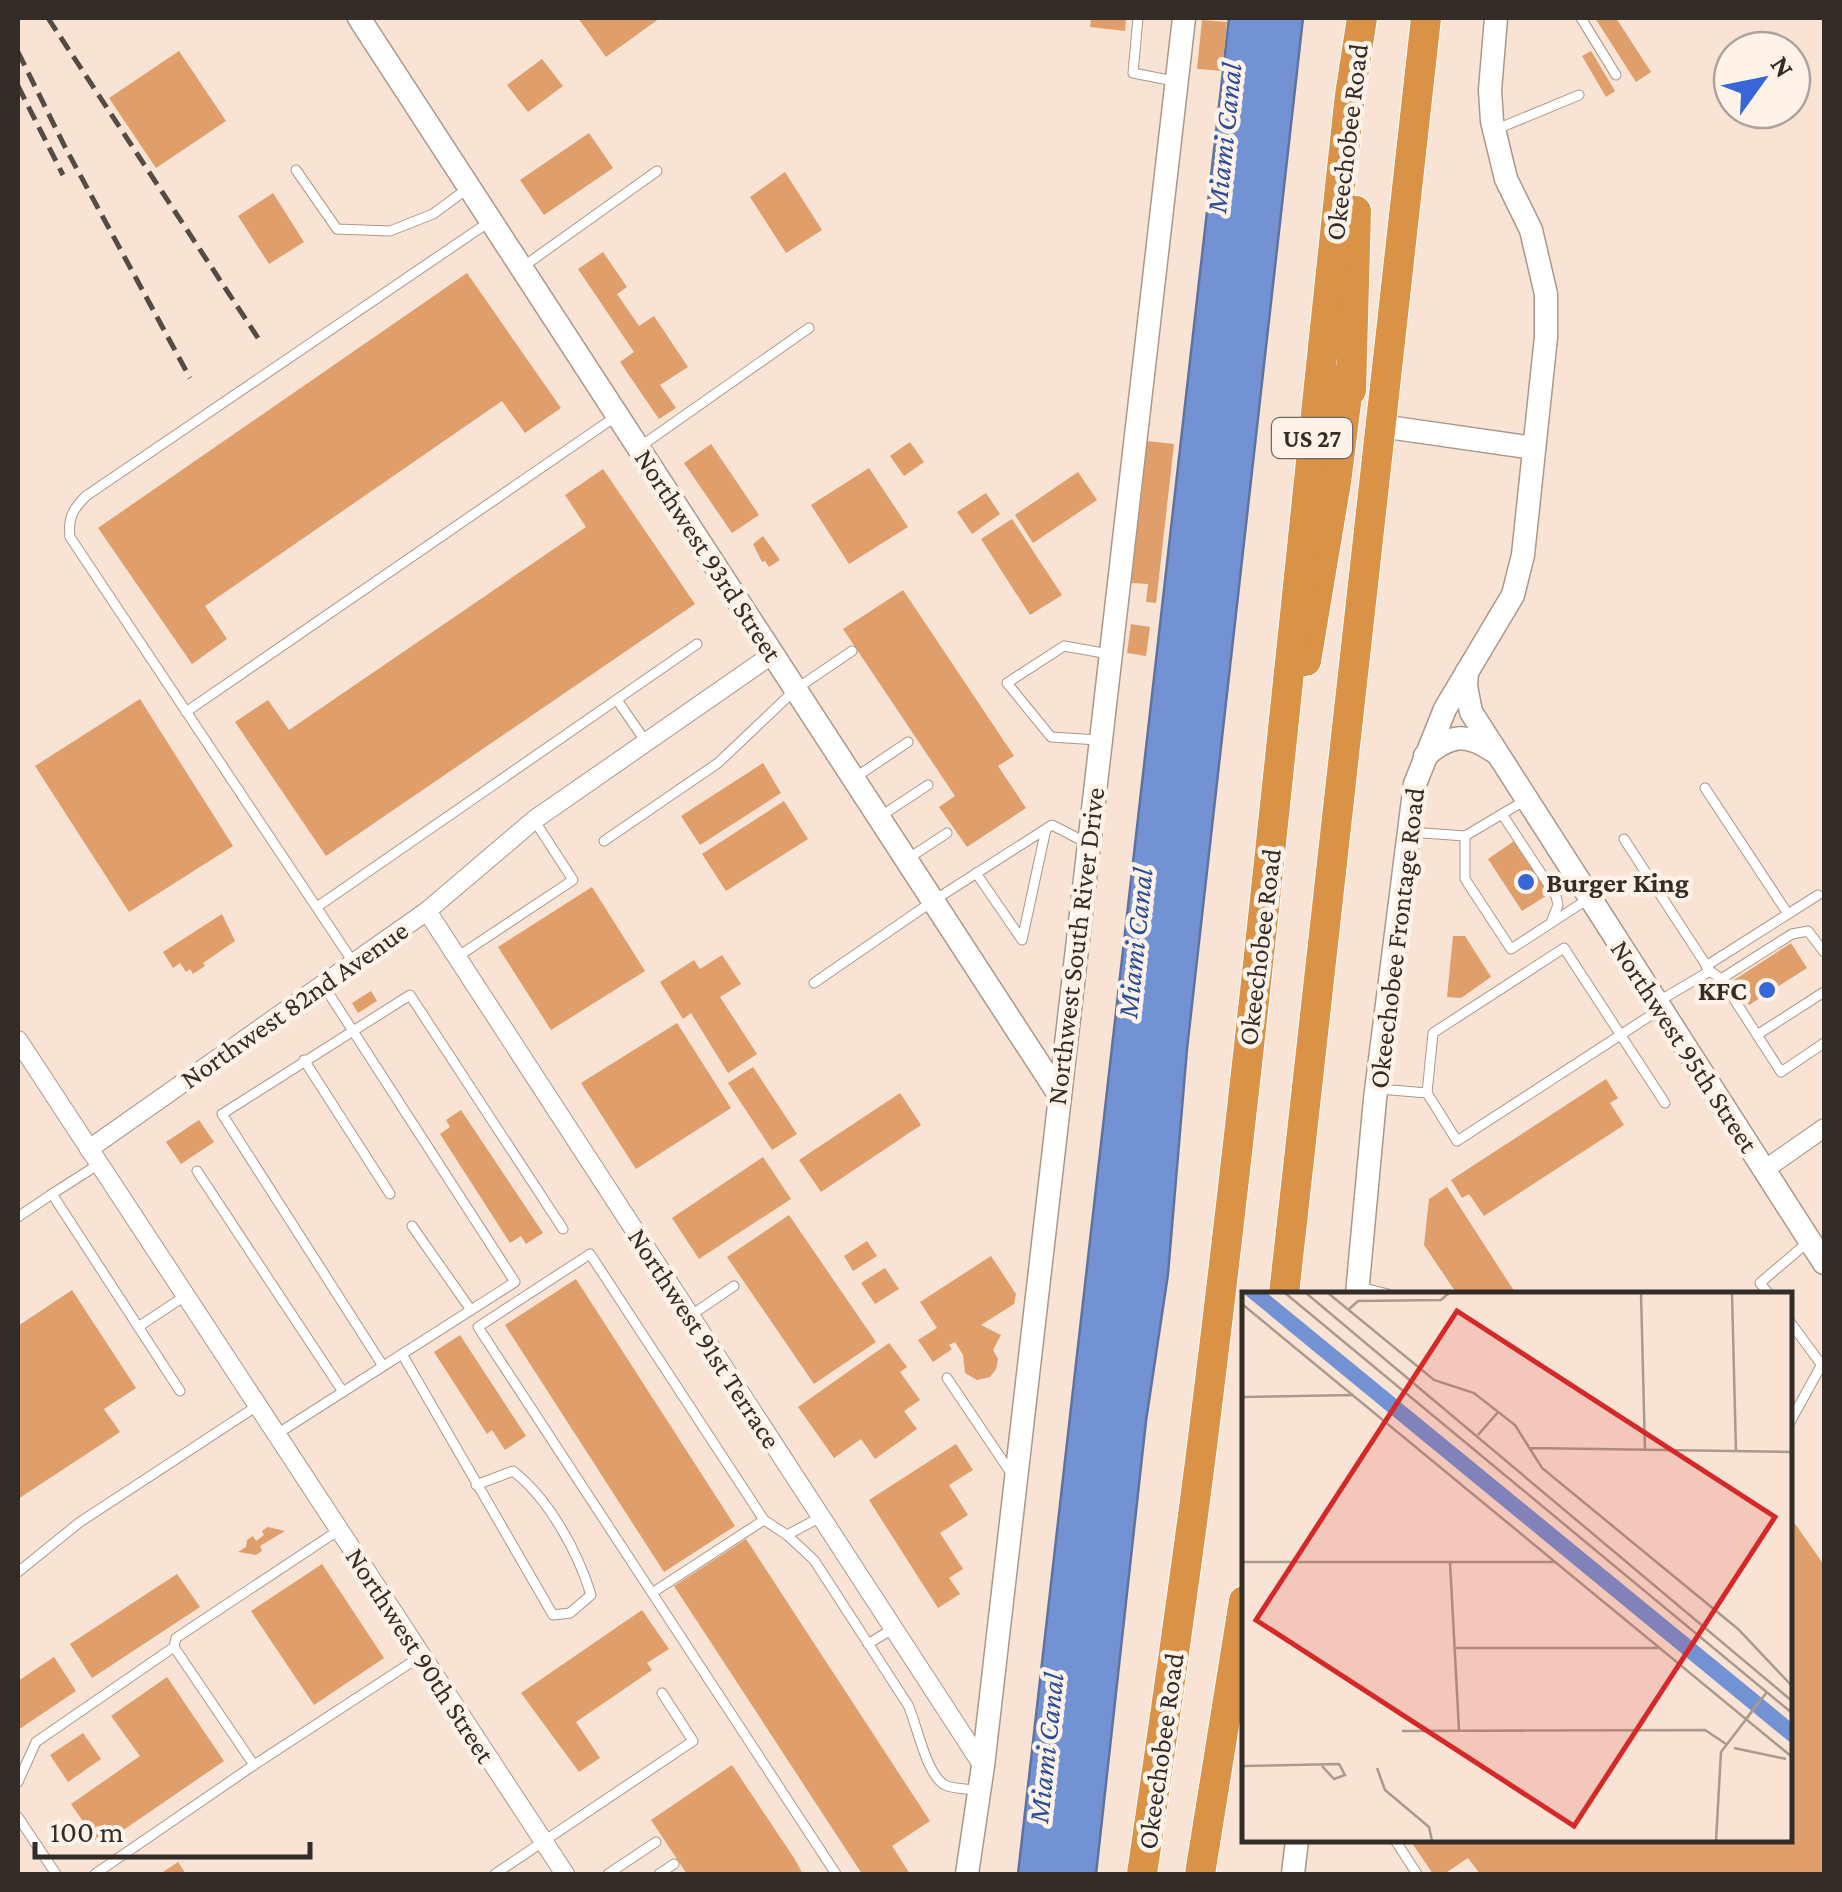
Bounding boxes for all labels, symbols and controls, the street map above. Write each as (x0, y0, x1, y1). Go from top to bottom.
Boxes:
north arrow (1712, 30, 1812, 130)
street label: Okeechobee Road (1319, 42, 1374, 242)
text: N (1764, 50, 1801, 83)
water label: Miami Canal (1199, 60, 1248, 216)
road number: US 27 (1272, 418, 1352, 458)
street label: Northwest 93rd Street (628, 443, 789, 668)
street label: Northwest South River Drive (1041, 785, 1110, 1107)
street label: Okeechobee Frontage Road (1363, 786, 1430, 1090)
street label: Okeechobee Road (1232, 847, 1287, 1047)
water label: Miami Canal (1110, 865, 1159, 1021)
place label: Burger King (1546, 867, 1689, 898)
marker: Burger King (1515, 871, 1537, 893)
street label: Northwest 82nd Avenue (175, 914, 414, 1095)
street label: Northwest 95th Street (1604, 934, 1765, 1159)
place label: KFC (1698, 975, 1747, 1006)
marker: KFC (1756, 979, 1778, 1001)
street label: Northwest 91st Terrace (622, 1222, 787, 1454)
inset map (1242, 1292, 1792, 1842)
street label: Northwest 90th Street (340, 1542, 502, 1769)
street label: Okeechobee Road (1131, 1651, 1190, 1851)
water label: Miami Canal (1021, 1670, 1070, 1826)
scale bar (35, 1797, 310, 1859)
text: 100 m (50, 1815, 124, 1848)

